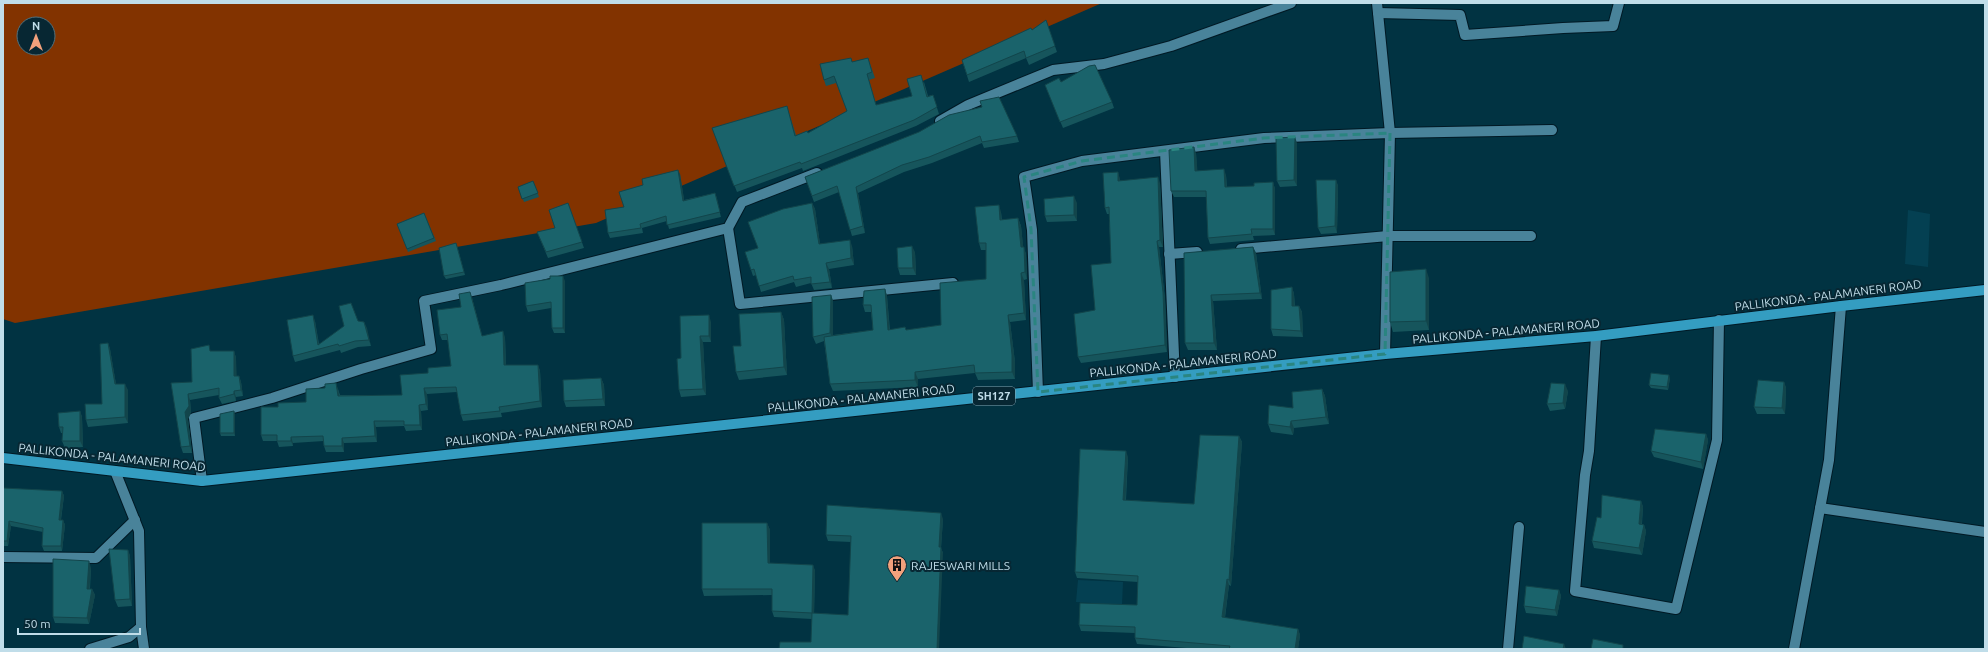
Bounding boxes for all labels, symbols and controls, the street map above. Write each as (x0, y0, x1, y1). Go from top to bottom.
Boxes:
north arrow (16, 16, 56, 56)
text: N (32, 20, 40, 32)
street label: PALLIKONDA - PALAMANERI ROAD (1734, 277, 1922, 313)
street label: PALLIKONDA - PALAMANERI ROAD (1412, 316, 1600, 346)
street label: PALLIKONDA - PALAMANERI ROAD (1089, 347, 1277, 379)
street label: PALLIKONDA - PALAMANERI ROAD (767, 382, 955, 414)
road number: SH127 (973, 387, 1015, 405)
street label: PALLIKONDA - PALAMANERI ROAD (445, 416, 633, 448)
street label: PALLIKONDA - PALAMANERI ROAD (18, 441, 206, 473)
building icon: RAJESWARI MILLS (886, 554, 908, 582)
place label: RAJESWARI MILLS (911, 559, 1010, 572)
scale bar (18, 610, 140, 636)
text: 50 m (24, 617, 51, 630)

